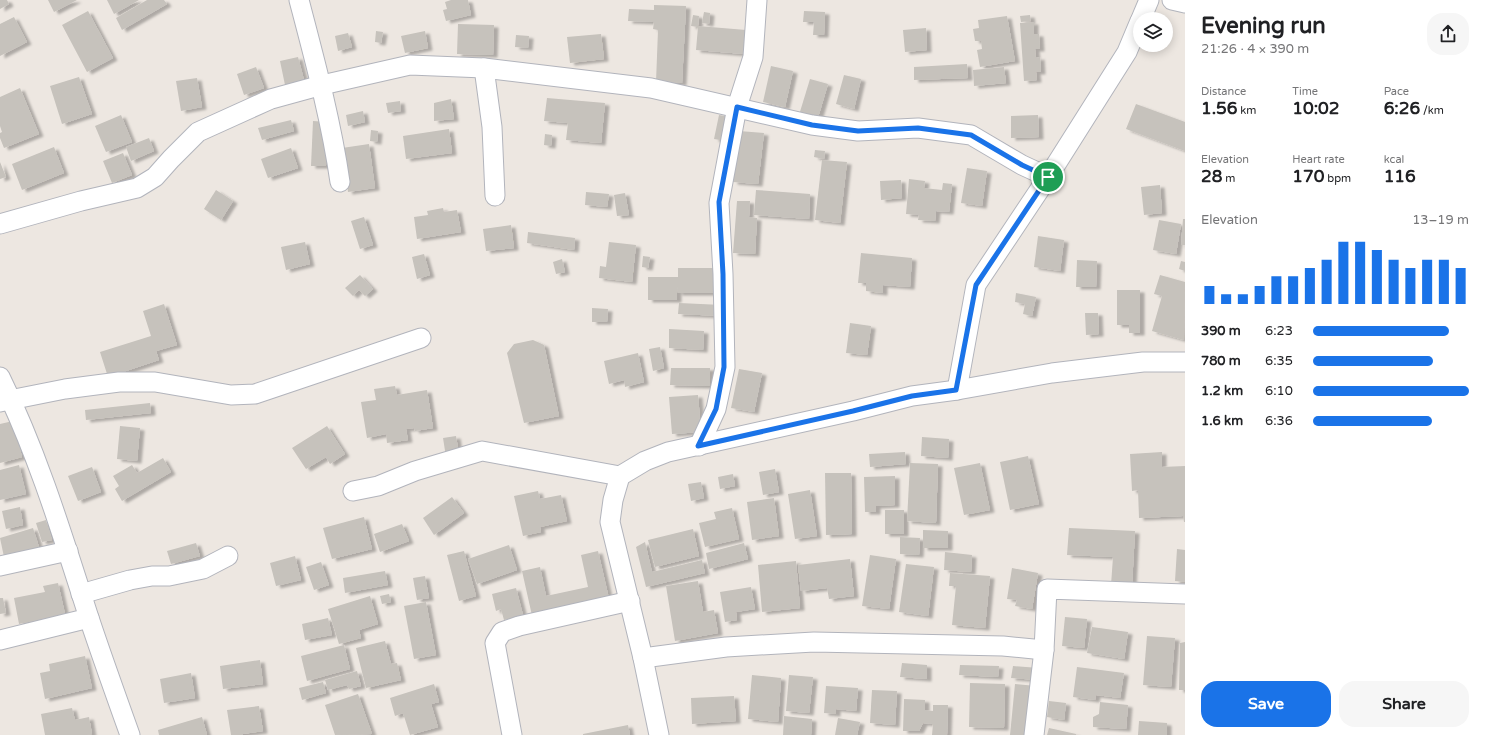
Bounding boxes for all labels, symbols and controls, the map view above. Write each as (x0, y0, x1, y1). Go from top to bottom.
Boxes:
map controls (1133, 12, 1173, 52)
button: layers (1133, 12, 1173, 52)
text: Evening run (1201, 13, 1326, 39)
button: share (1427, 13, 1469, 55)
text: 21:26 · 4 × 390 m (1201, 41, 1309, 57)
text: Distance (1201, 85, 1246, 98)
text: Time (1292, 85, 1318, 98)
text: Pace (1384, 85, 1409, 98)
text: 1.56 (1201, 98, 1237, 119)
text: 10:02 (1292, 98, 1339, 119)
text: 6:26 (1384, 98, 1420, 119)
text: km (1237, 104, 1256, 117)
text: /km (1420, 104, 1444, 117)
text: Elevation (1201, 153, 1249, 166)
text: Heart rate (1292, 153, 1345, 166)
text: kcal (1384, 153, 1404, 166)
pin (1031, 160, 1065, 194)
icon: arrive (1037, 166, 1059, 188)
text: 28 (1201, 166, 1222, 187)
text: 170 (1292, 166, 1324, 187)
text: 116 (1384, 166, 1416, 187)
text: m (1222, 172, 1235, 185)
text: bpm (1324, 172, 1351, 185)
text: Elevation (1201, 212, 1258, 228)
text: 13–19 m (1412, 212, 1469, 228)
text: 390 m (1201, 323, 1241, 339)
text: 6:23 (1265, 323, 1293, 339)
text: 780 m (1201, 353, 1241, 369)
text: 6:35 (1265, 353, 1293, 369)
text: 1.2 km (1201, 383, 1243, 399)
text: 6:10 (1265, 383, 1293, 399)
text: 1.6 km (1201, 413, 1243, 429)
text: 6:36 (1265, 413, 1293, 429)
button: Save (1201, 681, 1331, 727)
button: Share (1339, 681, 1469, 727)

